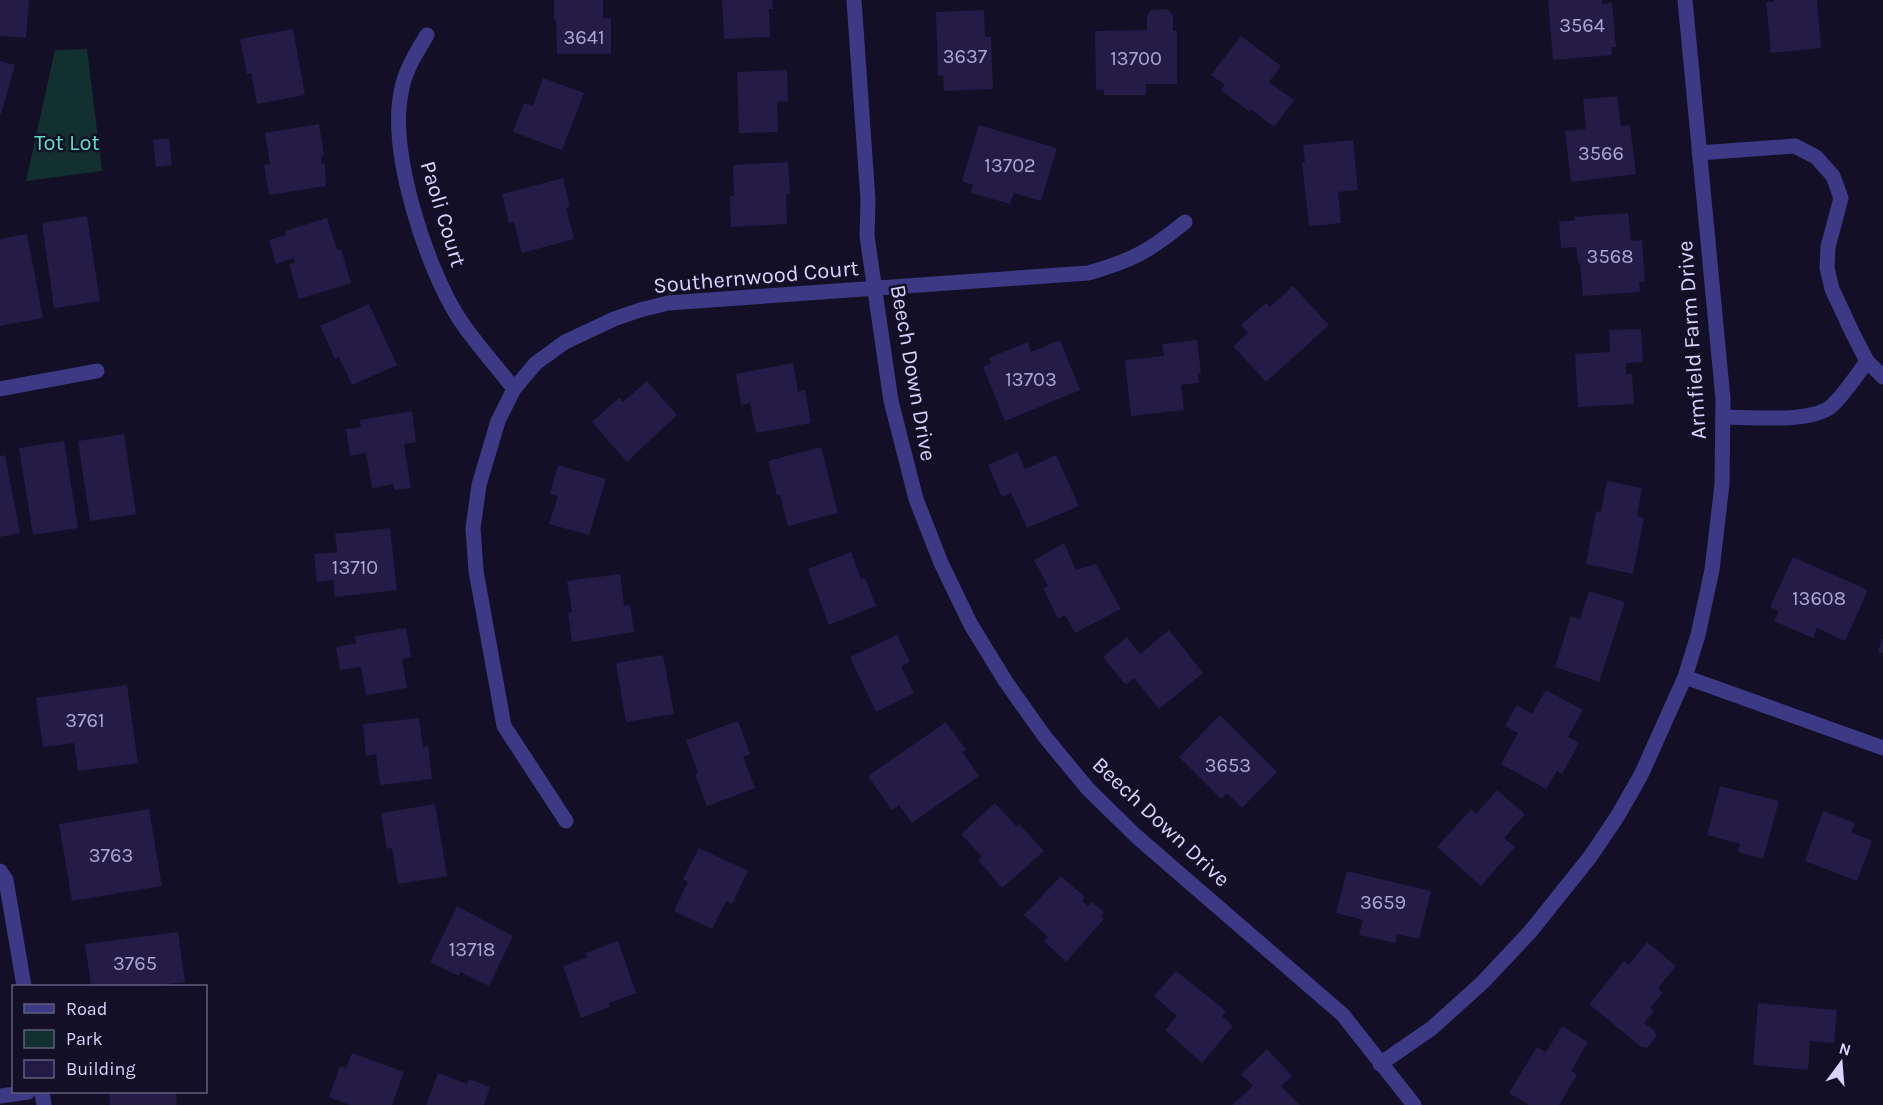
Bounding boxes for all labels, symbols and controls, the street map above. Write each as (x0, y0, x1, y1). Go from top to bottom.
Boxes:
house number: 3564 (1559, 14, 1605, 37)
house number: 3641 (563, 26, 605, 49)
house number: 3637 (943, 45, 988, 68)
house number: 13700 (1110, 47, 1162, 70)
park label: Tot Lot (34, 130, 100, 156)
house number: 3566 (1578, 142, 1624, 165)
house number: 13702 (984, 154, 1036, 177)
street label: Paoli Court (415, 158, 471, 270)
street label: Armfield Farm Drive (1672, 240, 1712, 440)
house number: 3568 (1587, 245, 1633, 268)
street label: Southernwood Court (652, 255, 860, 299)
street label: Beech Down Drive (885, 283, 941, 463)
house number: 13703 (1005, 368, 1057, 391)
house number: 13710 (332, 556, 378, 579)
house number: 13608 (1792, 587, 1846, 610)
house number: 3761 (65, 709, 105, 732)
street label: Beech Down Drive (1087, 752, 1235, 892)
house number: 3653 (1205, 754, 1251, 777)
house number: 3763 (89, 844, 133, 867)
house number: 3659 (1360, 891, 1406, 914)
house number: 13718 (449, 938, 495, 961)
house number: 3765 (113, 952, 157, 975)
legend (12, 985, 207, 1093)
text: Road (66, 998, 107, 1020)
text: Park (66, 1028, 103, 1050)
north arrow (1811, 1033, 1871, 1093)
text: N (1837, 1038, 1853, 1060)
text: Building (66, 1058, 136, 1080)

